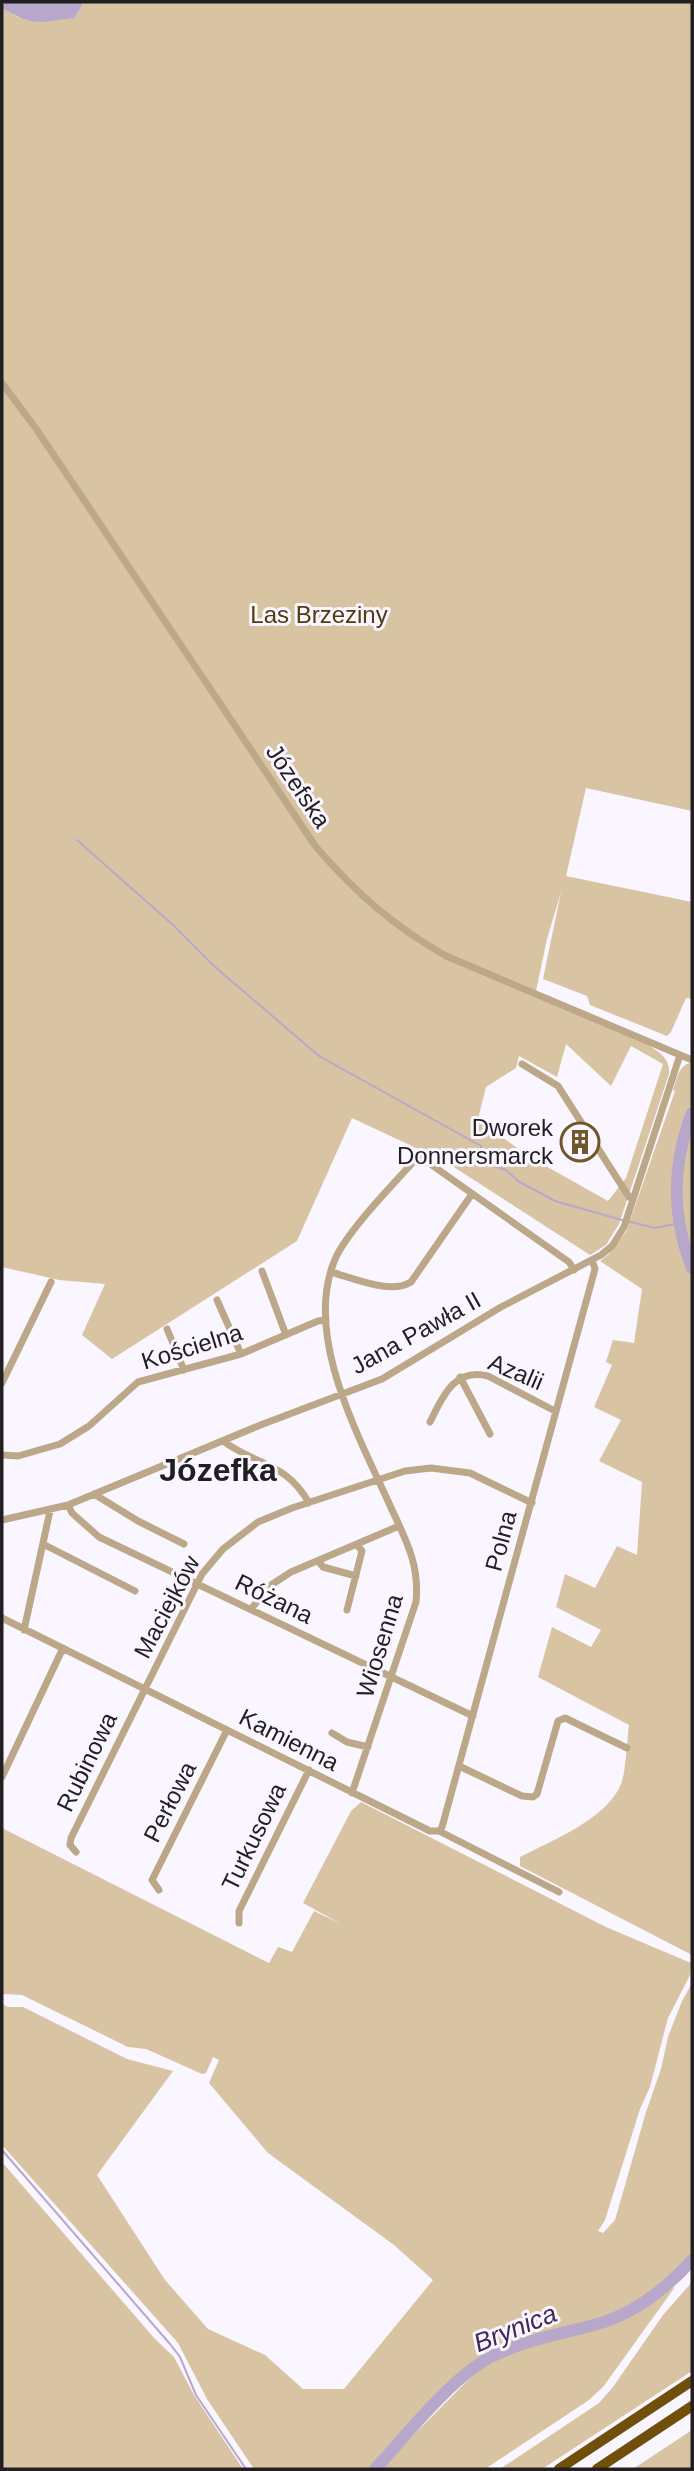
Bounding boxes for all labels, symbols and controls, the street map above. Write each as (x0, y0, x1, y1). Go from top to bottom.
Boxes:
park label: Las Brzeziny (250, 601, 388, 628)
street label: Józefska (261, 739, 336, 833)
place label: Dworek Donnersmarck (397, 1114, 554, 1169)
building icon: Dworek Donnersmarck (559, 1121, 601, 1163)
street label: Jana Pawła II (346, 1286, 485, 1379)
street label: Kościelna (138, 1318, 246, 1375)
street label: Azalii (485, 1348, 548, 1395)
district label: Józefka (159, 1452, 277, 1488)
street label: Polna (480, 1507, 522, 1574)
street label: Maciejków (128, 1550, 205, 1663)
street label: Różana (231, 1568, 318, 1629)
street label: Wiosenna (351, 1590, 408, 1701)
street label: Kamienna (235, 1703, 344, 1776)
street label: Rubinowa (51, 1707, 122, 1816)
street label: Perłowa (138, 1756, 202, 1847)
street label: Turkusowa (216, 1778, 292, 1895)
water label: Brynica (469, 2298, 561, 2358)

